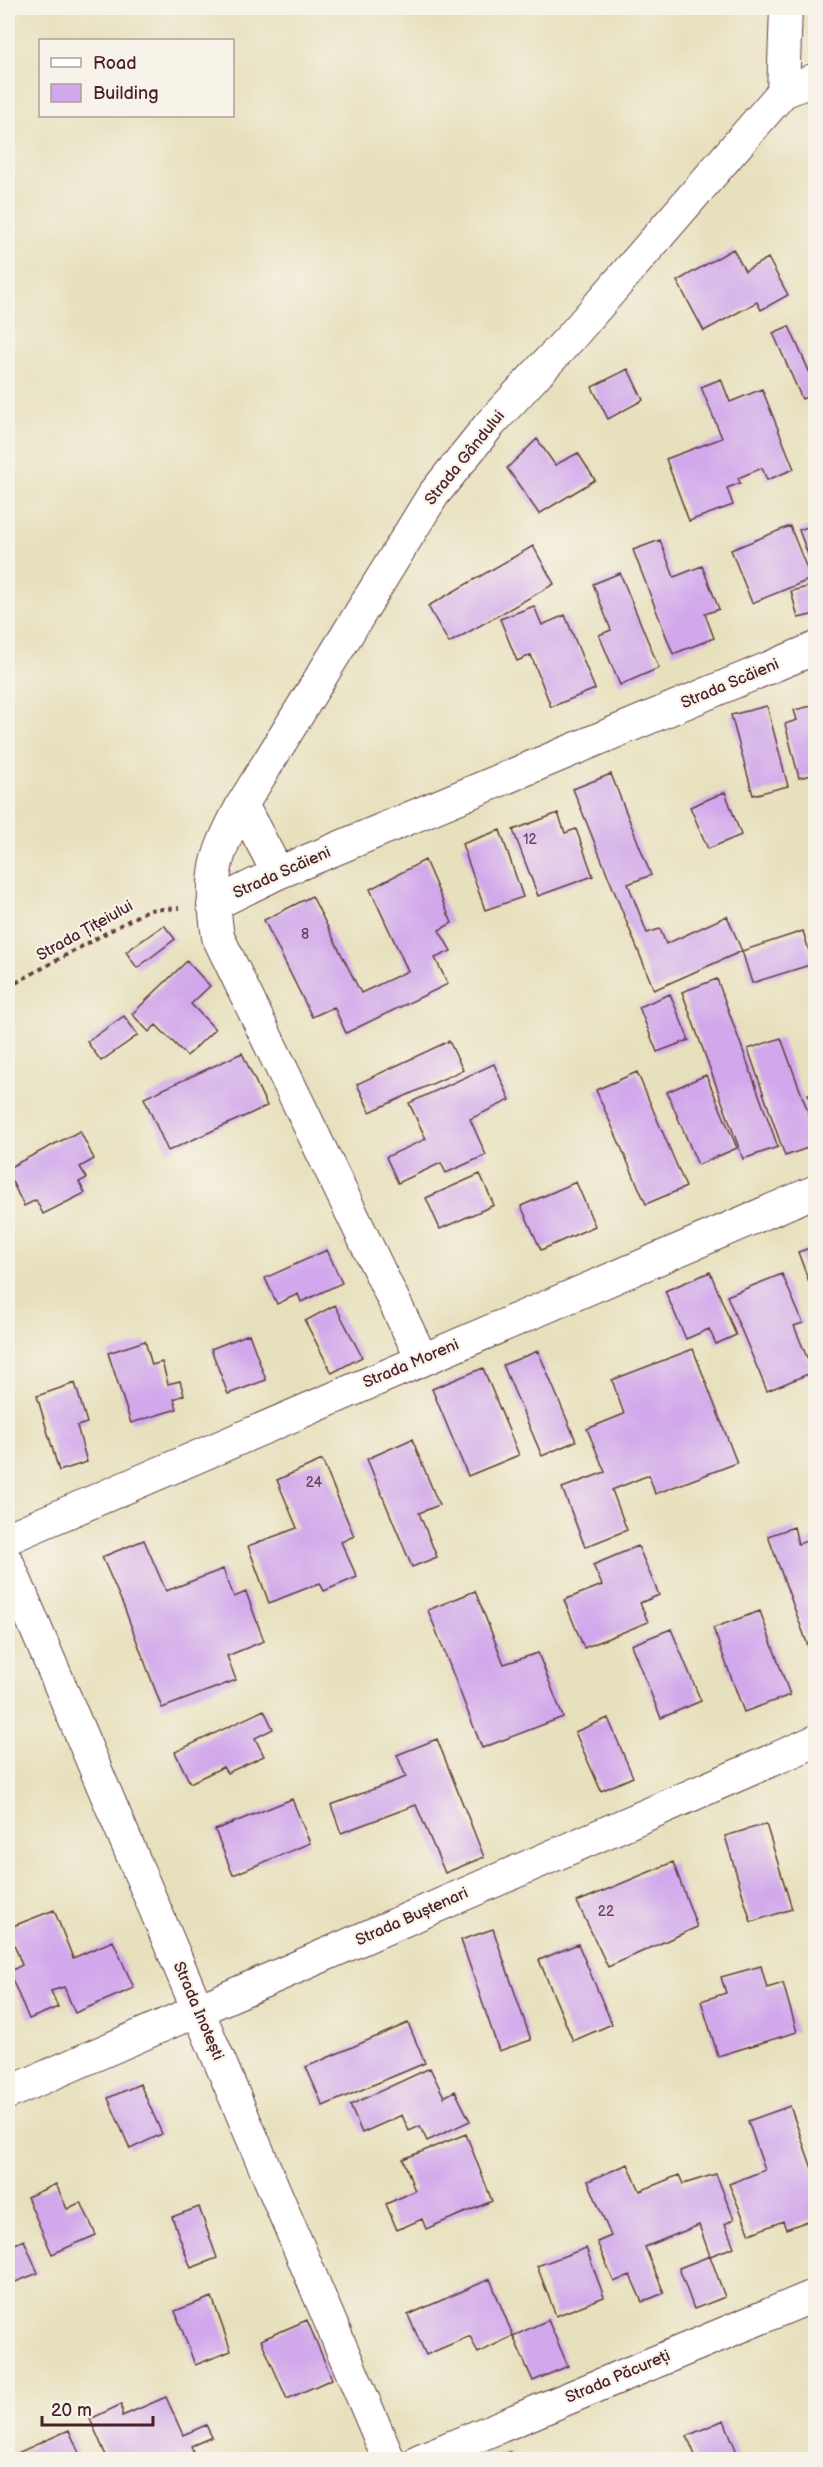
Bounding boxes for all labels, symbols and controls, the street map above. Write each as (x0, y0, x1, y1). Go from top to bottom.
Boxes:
legend (39, 39, 234, 117)
text: Road (93, 53, 137, 74)
text: Building (93, 83, 159, 104)
street label: Strada Gândului (421, 407, 509, 509)
street label: Strada Scăieni (678, 655, 782, 713)
house number: 12 (523, 831, 538, 848)
street label: Strada Scăieni (230, 843, 334, 903)
street label: Strada Țițeiului (33, 897, 137, 965)
house number: 8 (301, 926, 309, 943)
street label: Strada Moreni (360, 1335, 462, 1393)
house number: 24 (306, 1474, 323, 1491)
street label: Strada Buștenari (353, 1884, 471, 1950)
house number: 22 (598, 1903, 615, 1920)
street label: Strada Inotești (169, 1959, 227, 2063)
street label: Strada Păcureți (563, 2346, 673, 2408)
scale bar (42, 2389, 153, 2427)
text: 20 m (51, 2400, 92, 2421)

